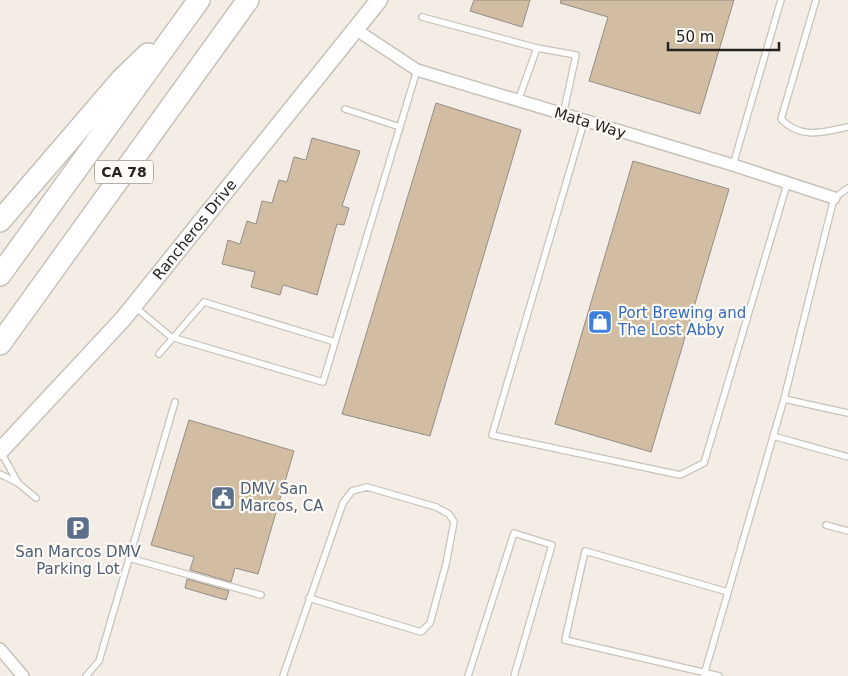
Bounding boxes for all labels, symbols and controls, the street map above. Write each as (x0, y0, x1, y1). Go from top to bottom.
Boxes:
scale bar (668, 20, 779, 52)
text: 50 m (676, 28, 714, 46)
street label: Mata Way (552, 104, 628, 142)
road number: CA 78 (95, 160, 153, 183)
street label: Rancheros Drive (149, 176, 240, 283)
place label: Port Brewing and The Lost Abby (617, 304, 746, 339)
shop icon: Port Brewing and The Lost Abby (587, 309, 613, 335)
place label: DMV San Marcos, CA (240, 480, 324, 515)
public building icon: DMV San Marcos, CA (210, 485, 236, 511)
parking icon: San Marcos DMV Parking Lot (65, 515, 91, 541)
place label: San Marcos DMV Parking Lot (15, 543, 142, 578)

